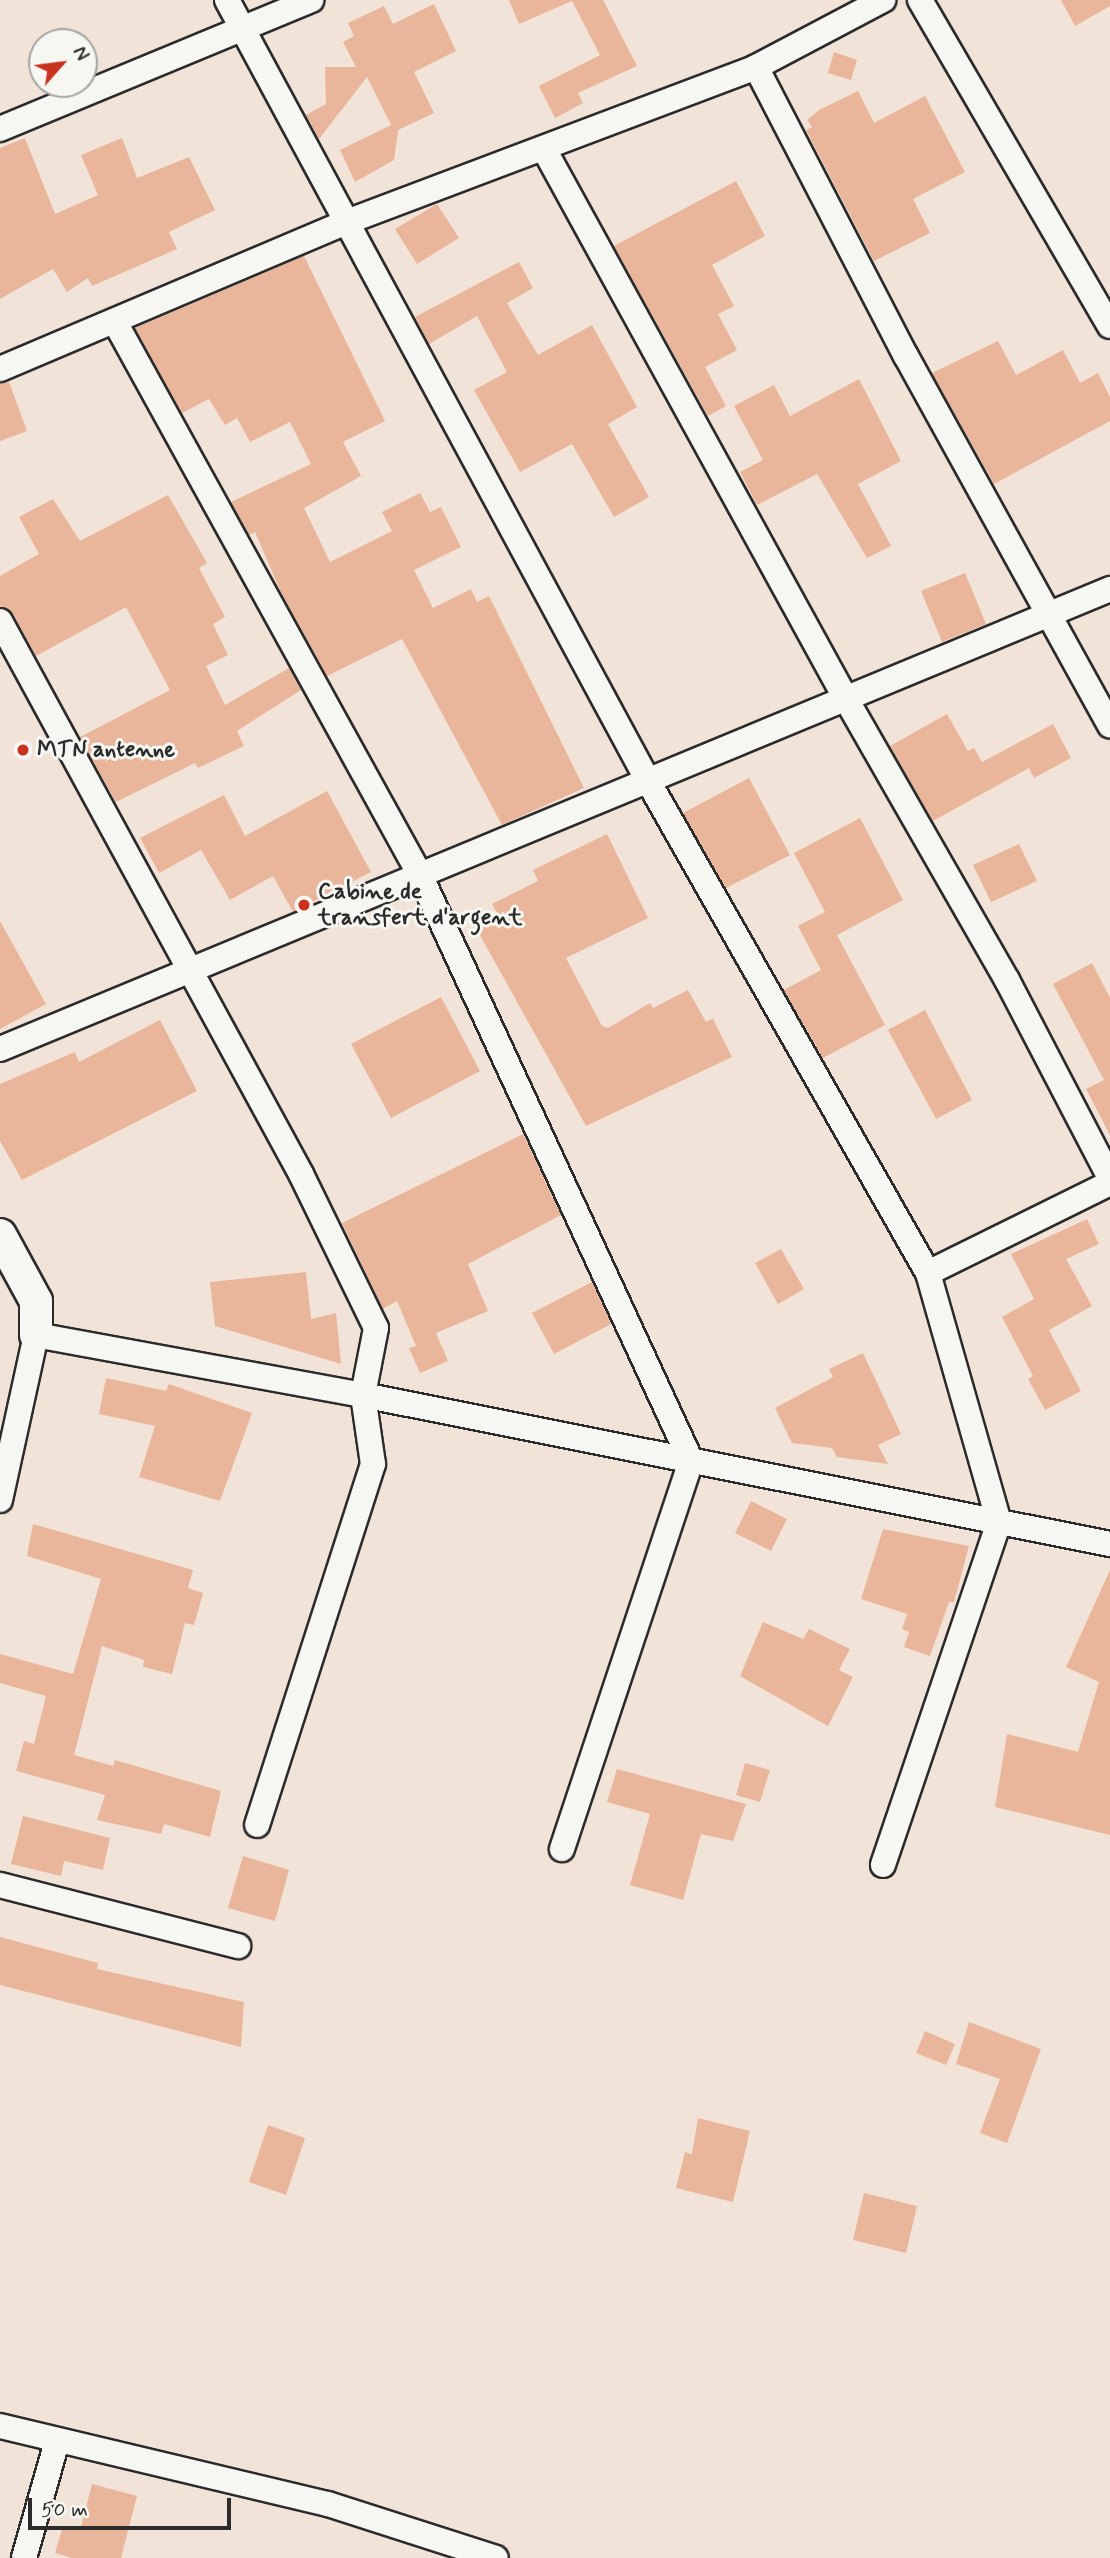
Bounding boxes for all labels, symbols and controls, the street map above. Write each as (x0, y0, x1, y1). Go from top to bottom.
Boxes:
north arrow (28, 28, 98, 98)
text: N (66, 42, 94, 65)
place label: MTN antenne (37, 736, 175, 764)
marker: MTN antenne (15, 742, 31, 758)
place label: Cabine de transfert d'argent (318, 878, 521, 932)
marker: Cabine de transfert d'argent (296, 897, 312, 913)
scale bar (32, 2484, 234, 2528)
text: 50 m (41, 2496, 88, 2524)

